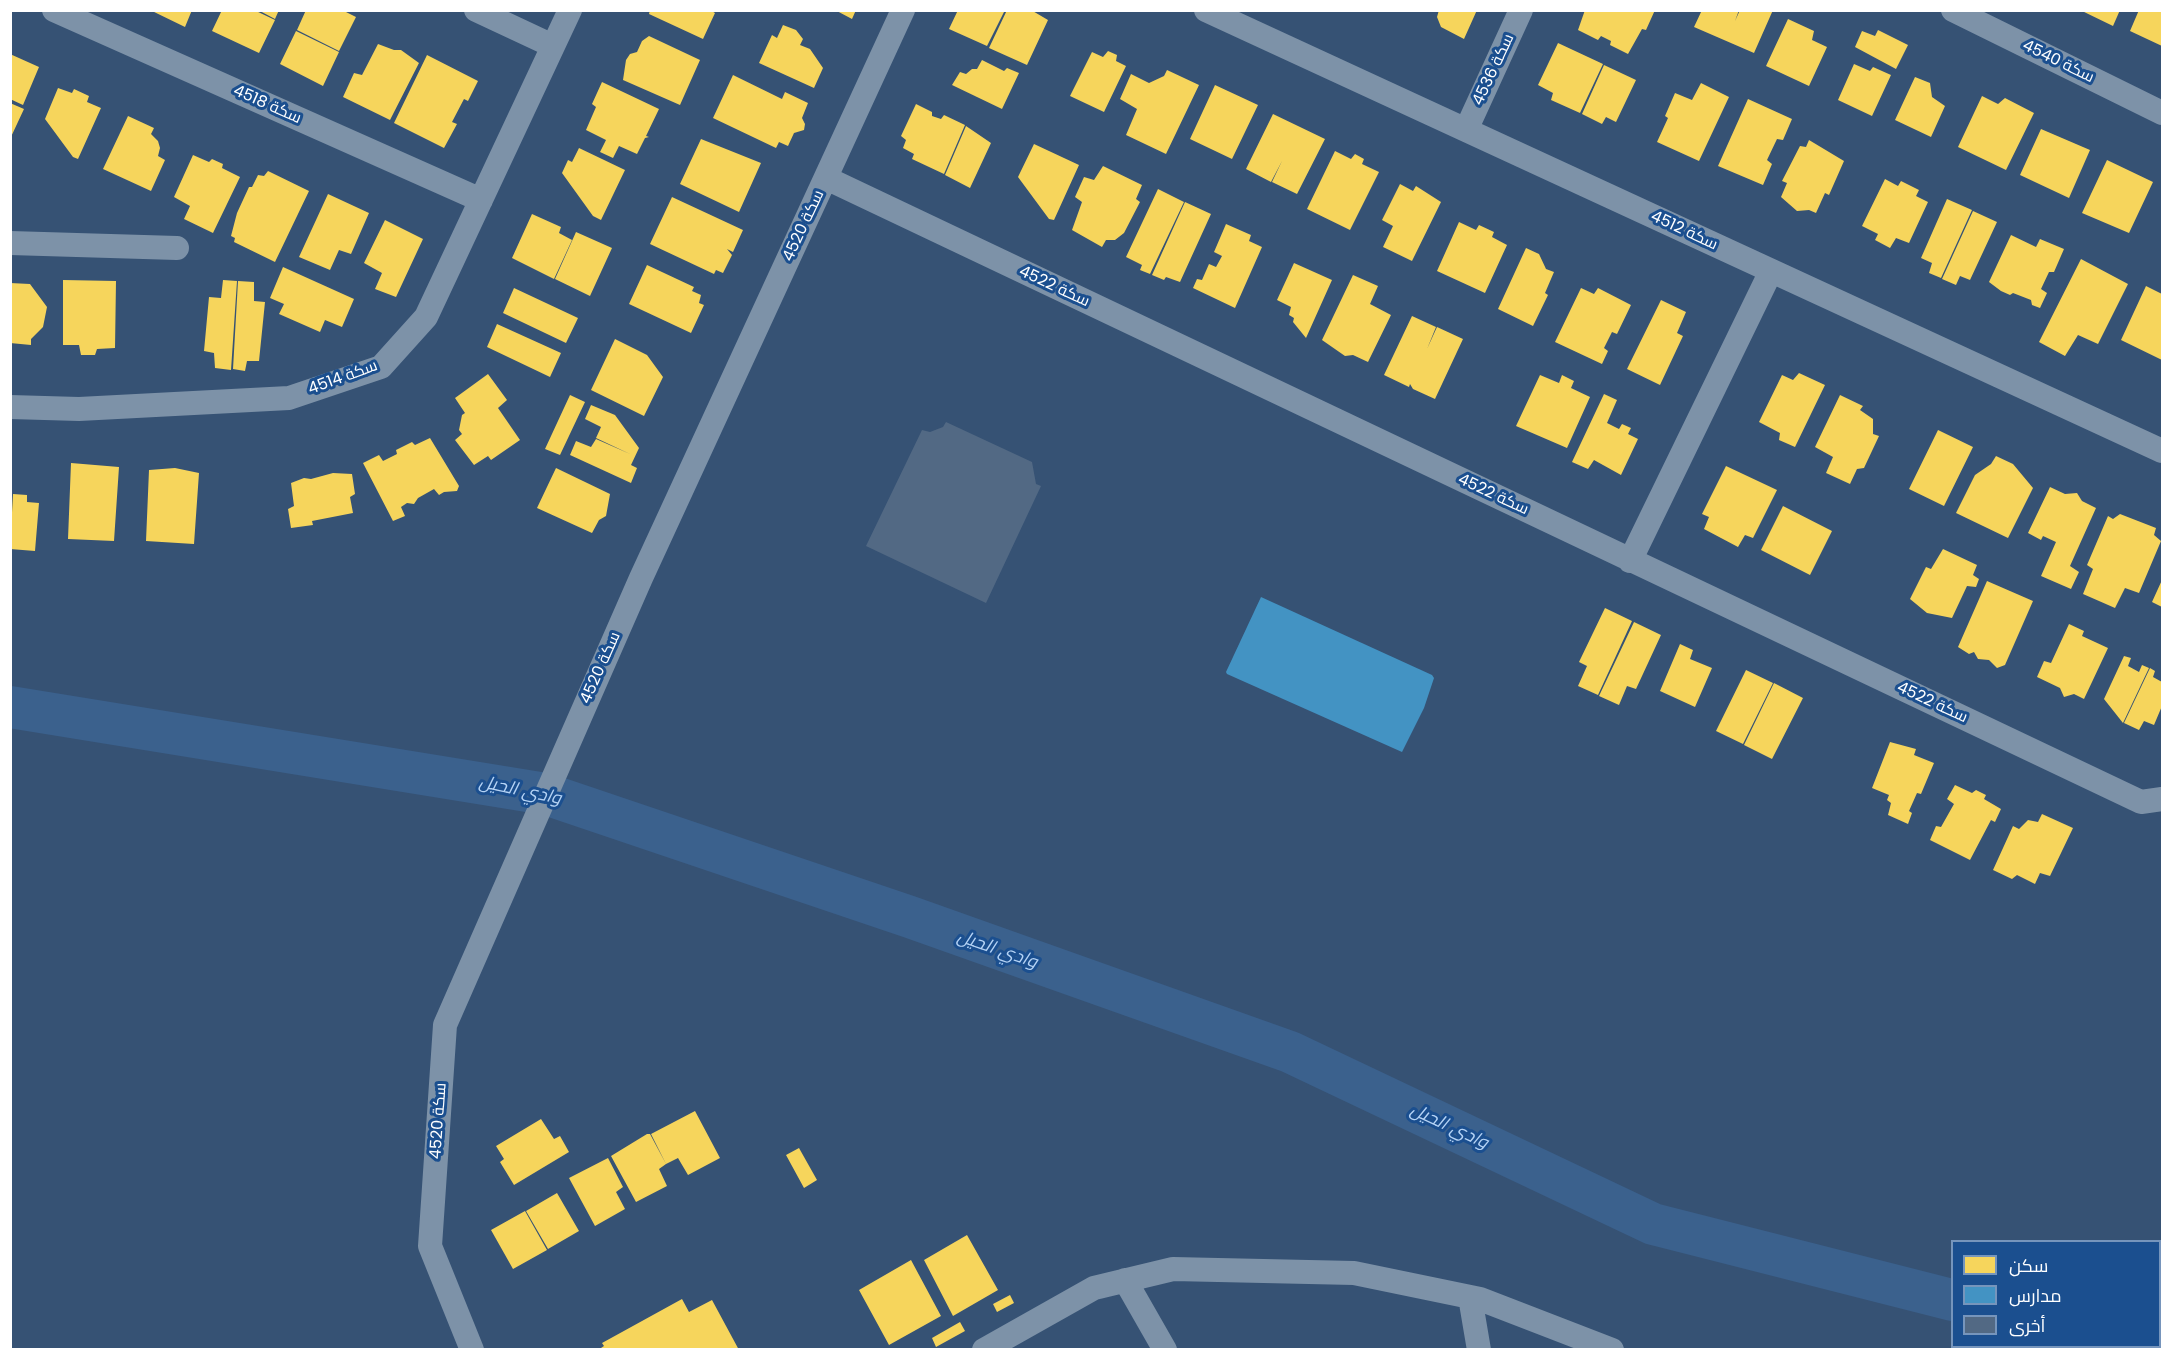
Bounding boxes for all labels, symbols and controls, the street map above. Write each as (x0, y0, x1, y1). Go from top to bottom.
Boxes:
street label: سكة 4536 (1469, 31, 1519, 109)
street label: سكة 4540 (2019, 36, 2097, 88)
street label: سكة 4518 (230, 81, 304, 129)
street label: سكة 4520 (779, 187, 829, 265)
street label: سكة 4512 (1647, 207, 1721, 255)
street label: سكة 4522 (1016, 262, 1092, 312)
street label: سكة 4514 (306, 357, 380, 399)
street label: سكة 4522 (1455, 470, 1531, 520)
street label: سكة 4520 (577, 629, 625, 707)
street label: سكة 4522 (1894, 678, 1970, 728)
water label: وادي الحيل (477, 772, 563, 810)
water label: وادي الحيل (954, 926, 1040, 974)
street label: سكة 4520 (427, 1082, 451, 1160)
water label: وادي الحيل (1407, 1100, 1491, 1154)
legend (1951, 1240, 2161, 1348)
text: سكن (2009, 1253, 2048, 1278)
text: مدارس (2009, 1283, 2062, 1308)
text: أخرى (2009, 1313, 2045, 1338)

